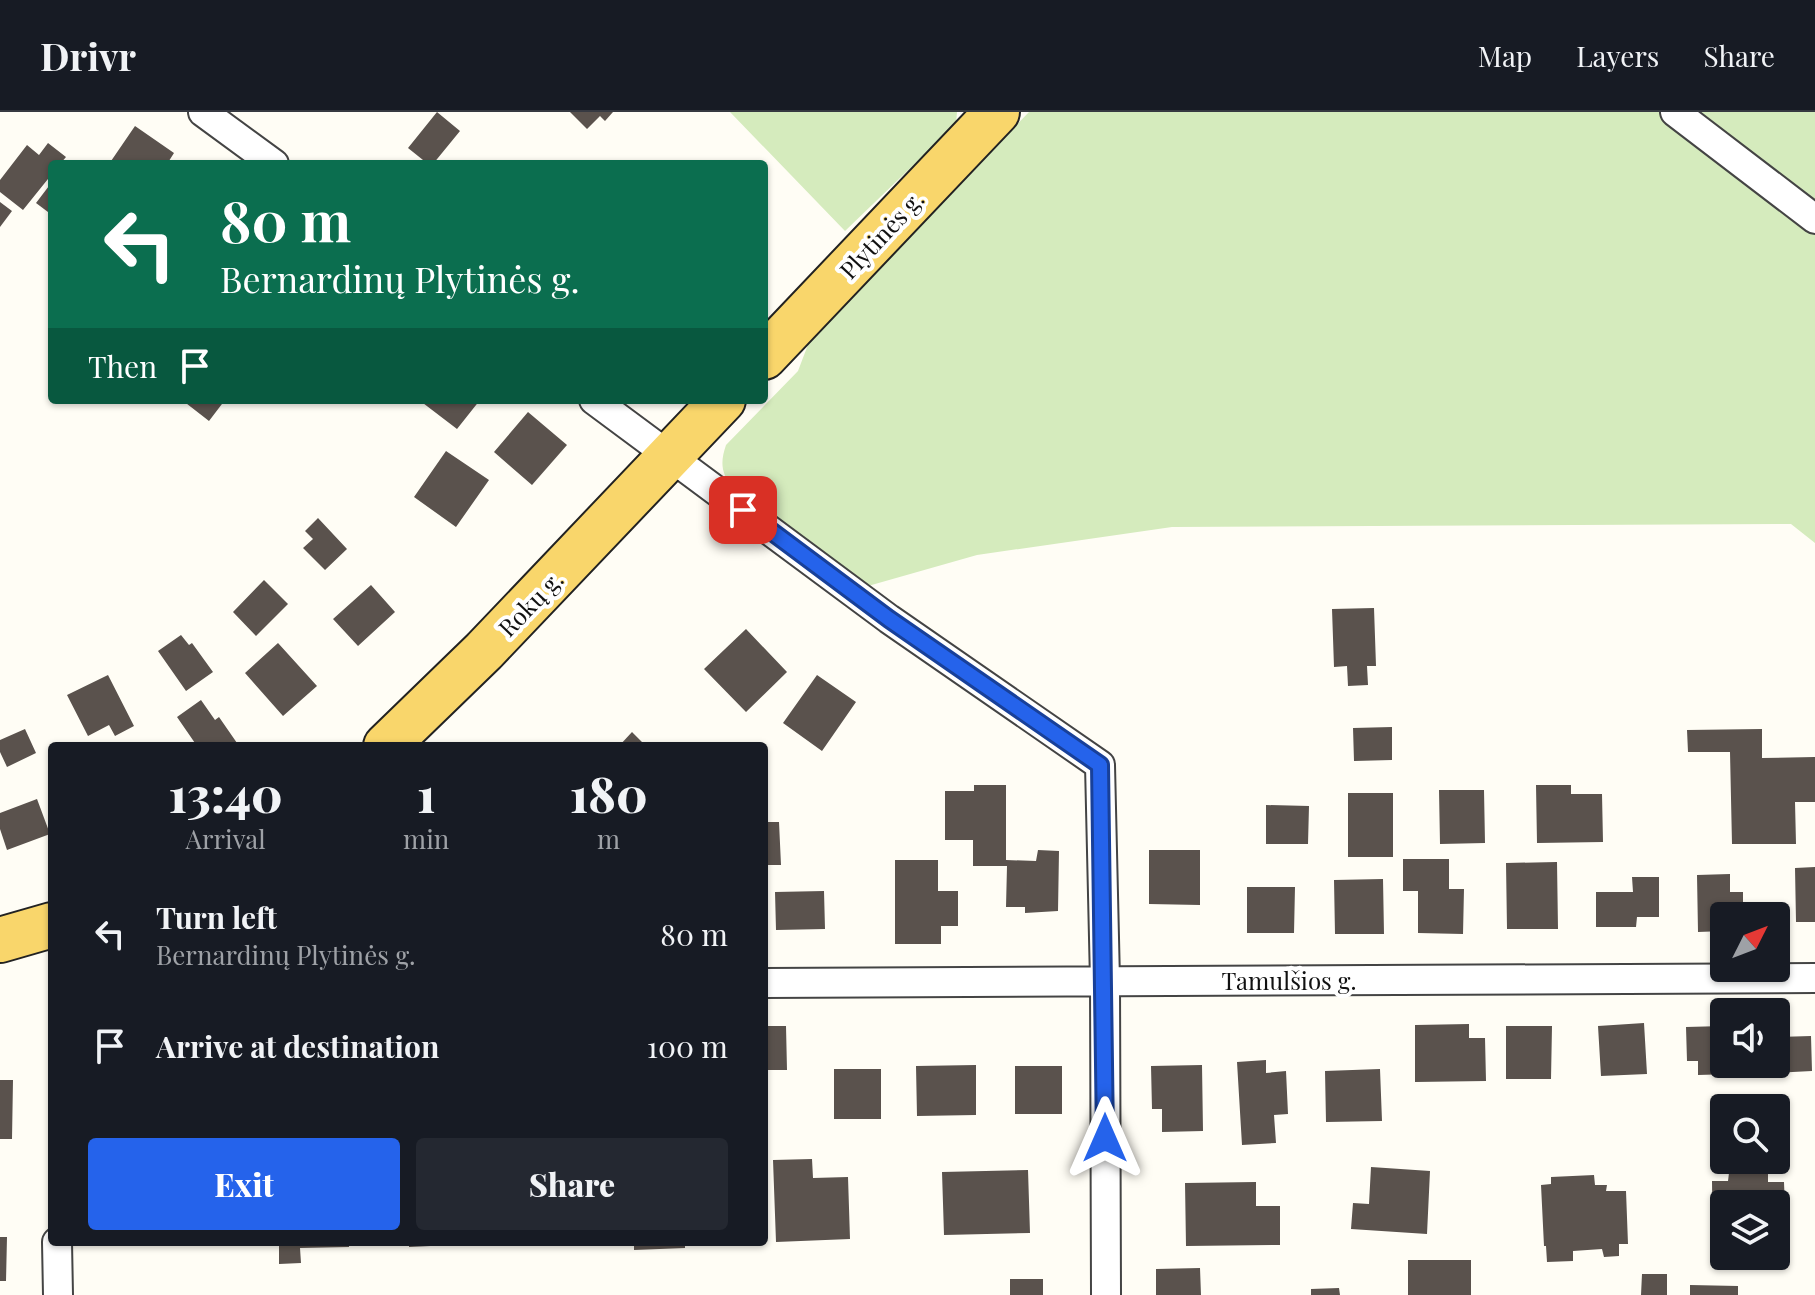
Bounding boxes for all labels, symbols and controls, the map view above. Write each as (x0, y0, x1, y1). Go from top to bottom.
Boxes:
text: Drivr (40, 30, 136, 81)
text: Map (1478, 37, 1532, 74)
text: Layers (1576, 37, 1659, 74)
text: Share (1703, 37, 1775, 74)
text: 80 m (220, 182, 351, 257)
street label: Plytinės g. (832, 183, 930, 285)
icon: left (88, 192, 192, 296)
text: Bernardinų Plytinės g. (220, 254, 580, 302)
icon: arrive (173, 344, 217, 388)
text: Then (88, 346, 157, 386)
pin (709, 476, 777, 544)
icon: arrive (721, 488, 765, 532)
street label: Rokų g. (491, 563, 569, 643)
text: 13:40 (168, 761, 283, 825)
text: 1 (417, 761, 436, 825)
text: 180 (570, 761, 648, 825)
text: Arrival (186, 821, 266, 856)
text: min (403, 821, 449, 856)
text: m (597, 821, 620, 856)
text: Turn left (156, 897, 277, 937)
north arrow (1710, 902, 1790, 982)
map controls (1710, 902, 1790, 1270)
icon: left (88, 912, 132, 956)
text: 80 m (660, 914, 728, 954)
text: Bernardinų Plytinės g. (156, 937, 416, 972)
street label: Tamulšios g. (1222, 964, 1356, 996)
button: sound (1710, 998, 1790, 1078)
icon: arrive (88, 1024, 132, 1068)
text: Arrive at destination (156, 1026, 439, 1066)
text: 100 m (647, 1026, 728, 1066)
button: search (1710, 1094, 1790, 1174)
position arrow (1063, 1096, 1147, 1180)
button: Exit (88, 1138, 400, 1230)
button: Share (416, 1138, 728, 1230)
button: layers (1710, 1190, 1790, 1270)

